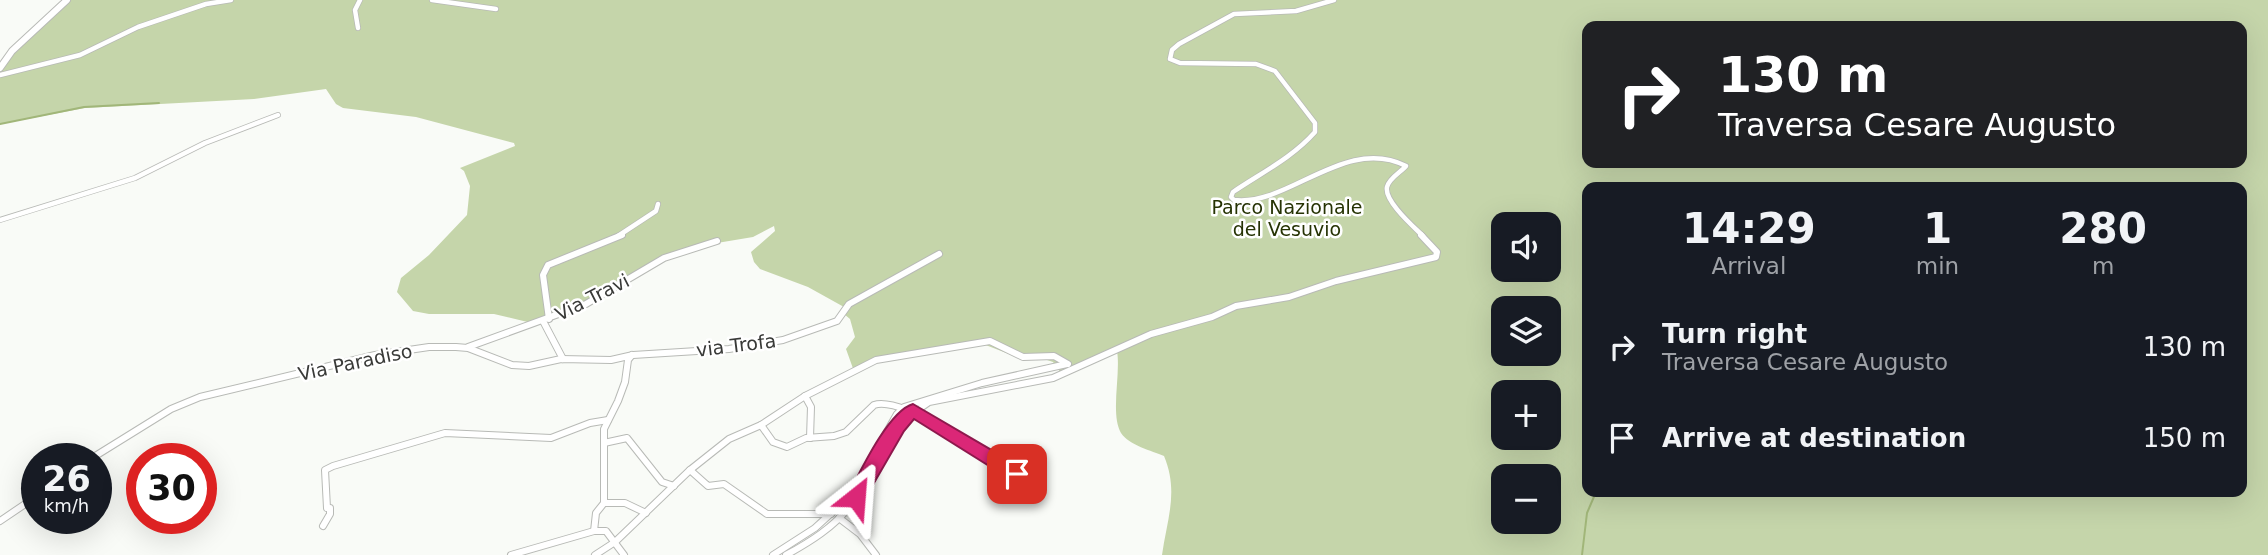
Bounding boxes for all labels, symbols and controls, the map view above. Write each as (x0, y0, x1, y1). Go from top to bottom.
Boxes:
text: 130 m (1718, 47, 1888, 104)
icon: right (1603, 49, 1694, 140)
text: Traversa Cesare Augusto (1718, 106, 2116, 144)
park label: Parco Nazionale del Vesuvio (1211, 196, 1363, 240)
text: 14:29 (1682, 204, 1816, 253)
text: 1 (1923, 204, 1952, 253)
text: 280 (2059, 204, 2147, 253)
map controls (1491, 212, 1561, 534)
button: sound (1491, 212, 1561, 282)
text: Arrival (1712, 253, 1786, 279)
text: min (1916, 253, 1959, 279)
text: m (2092, 253, 2114, 279)
street label: Via Travi (551, 269, 633, 325)
button: layers (1491, 296, 1561, 366)
text: Turn right (1662, 319, 1807, 349)
icon: right (1603, 328, 1641, 366)
street label: via Trofa (695, 329, 777, 361)
text: 130 m (2143, 332, 2226, 362)
street label: Via Paradiso (296, 339, 414, 385)
text: Traversa Cesare Augusto (1662, 349, 1948, 375)
button: + (1491, 380, 1561, 450)
icon: arrive (1603, 419, 1641, 457)
text: Arrive at destination (1662, 423, 1966, 453)
text: 150 m (2143, 423, 2226, 453)
speed limit sign: 30 (126, 443, 217, 534)
pin (987, 444, 1047, 504)
icon: arrive (998, 455, 1036, 493)
text: 26 (42, 459, 91, 499)
position arrow (819, 460, 893, 534)
button: − (1491, 464, 1561, 534)
text: km/h (44, 495, 89, 516)

